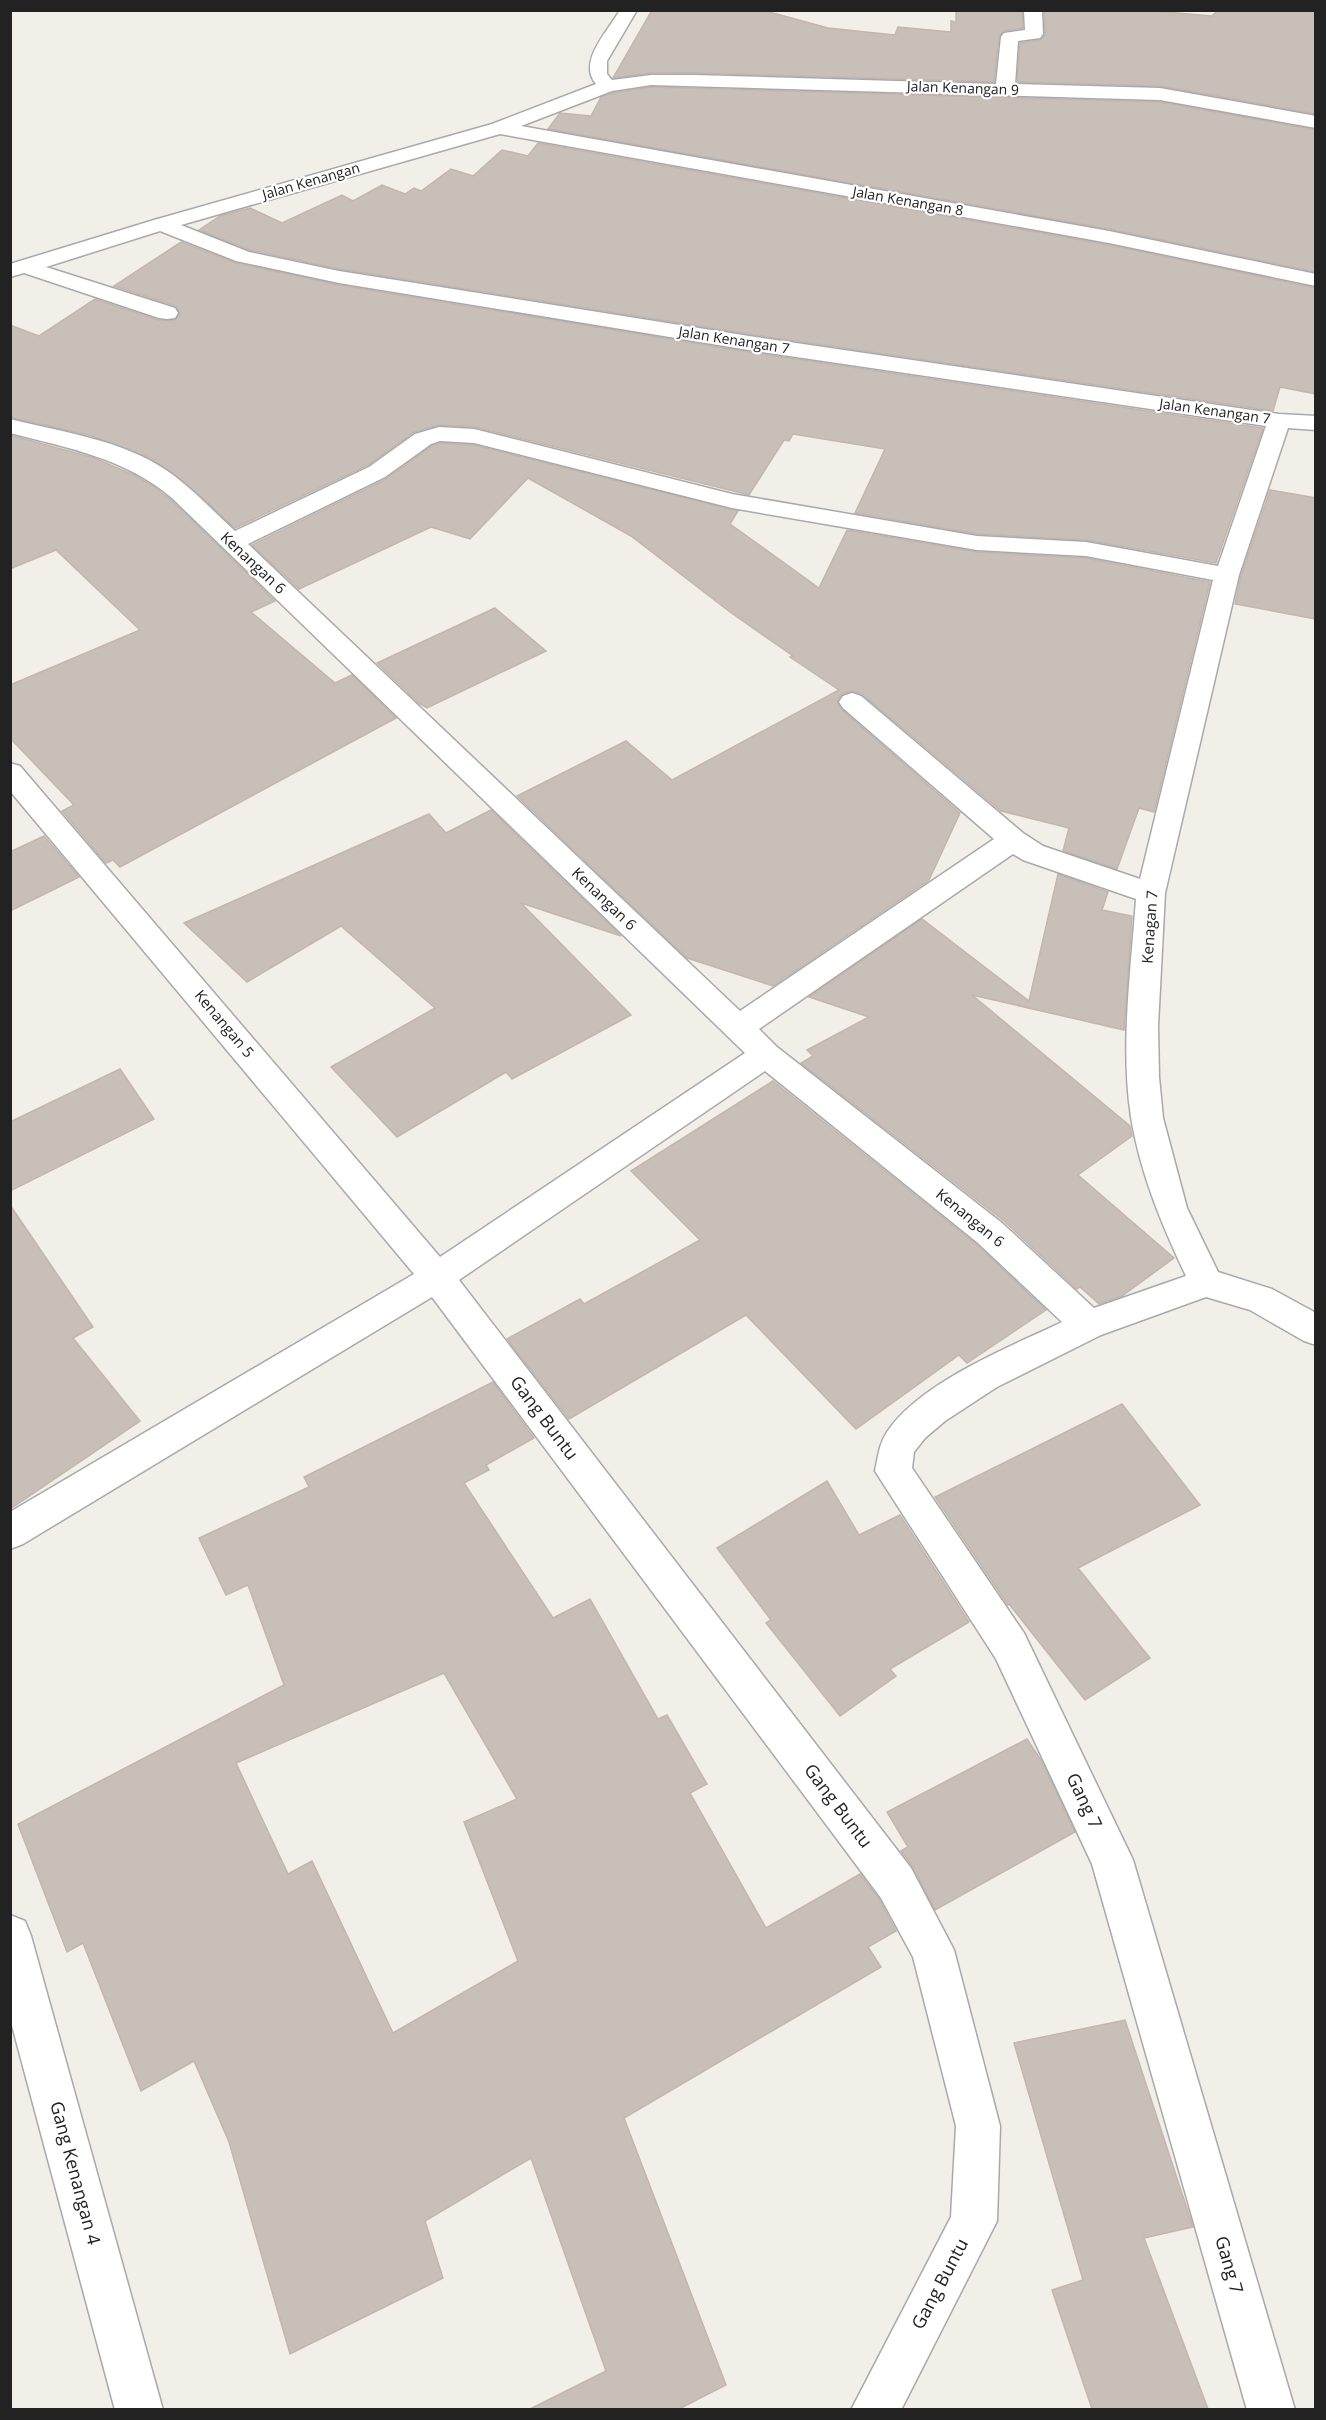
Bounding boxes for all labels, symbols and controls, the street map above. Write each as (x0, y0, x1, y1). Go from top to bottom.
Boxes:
street label: Jalan Kenangan 9 (905, 76, 1019, 99)
street label: Jalan Kenangan (258, 158, 362, 204)
street label: Jalan Kenangan 8 (849, 181, 965, 220)
street label: Jalan Kenangan 7 (675, 321, 791, 358)
street label: Jalan Kenangan 7 (1156, 393, 1272, 428)
street label: Kenangan 6 (217, 527, 291, 598)
street label: Kenangan 6 (568, 862, 641, 934)
street label: Kenagan 7 (1136, 890, 1162, 964)
street label: Kenangan 5 (191, 985, 259, 1061)
street label: Kenangan 6 (932, 1183, 1009, 1251)
street label: Gang Buntu (505, 1370, 584, 1464)
street label: Gang Buntu (799, 1758, 878, 1852)
street label: Gang 7 (1062, 1769, 1108, 1832)
street label: Gang Kenangan 4 (45, 2098, 107, 2247)
street label: Gang 7 (1210, 2233, 1250, 2296)
street label: Gang Buntu (905, 2234, 973, 2333)

